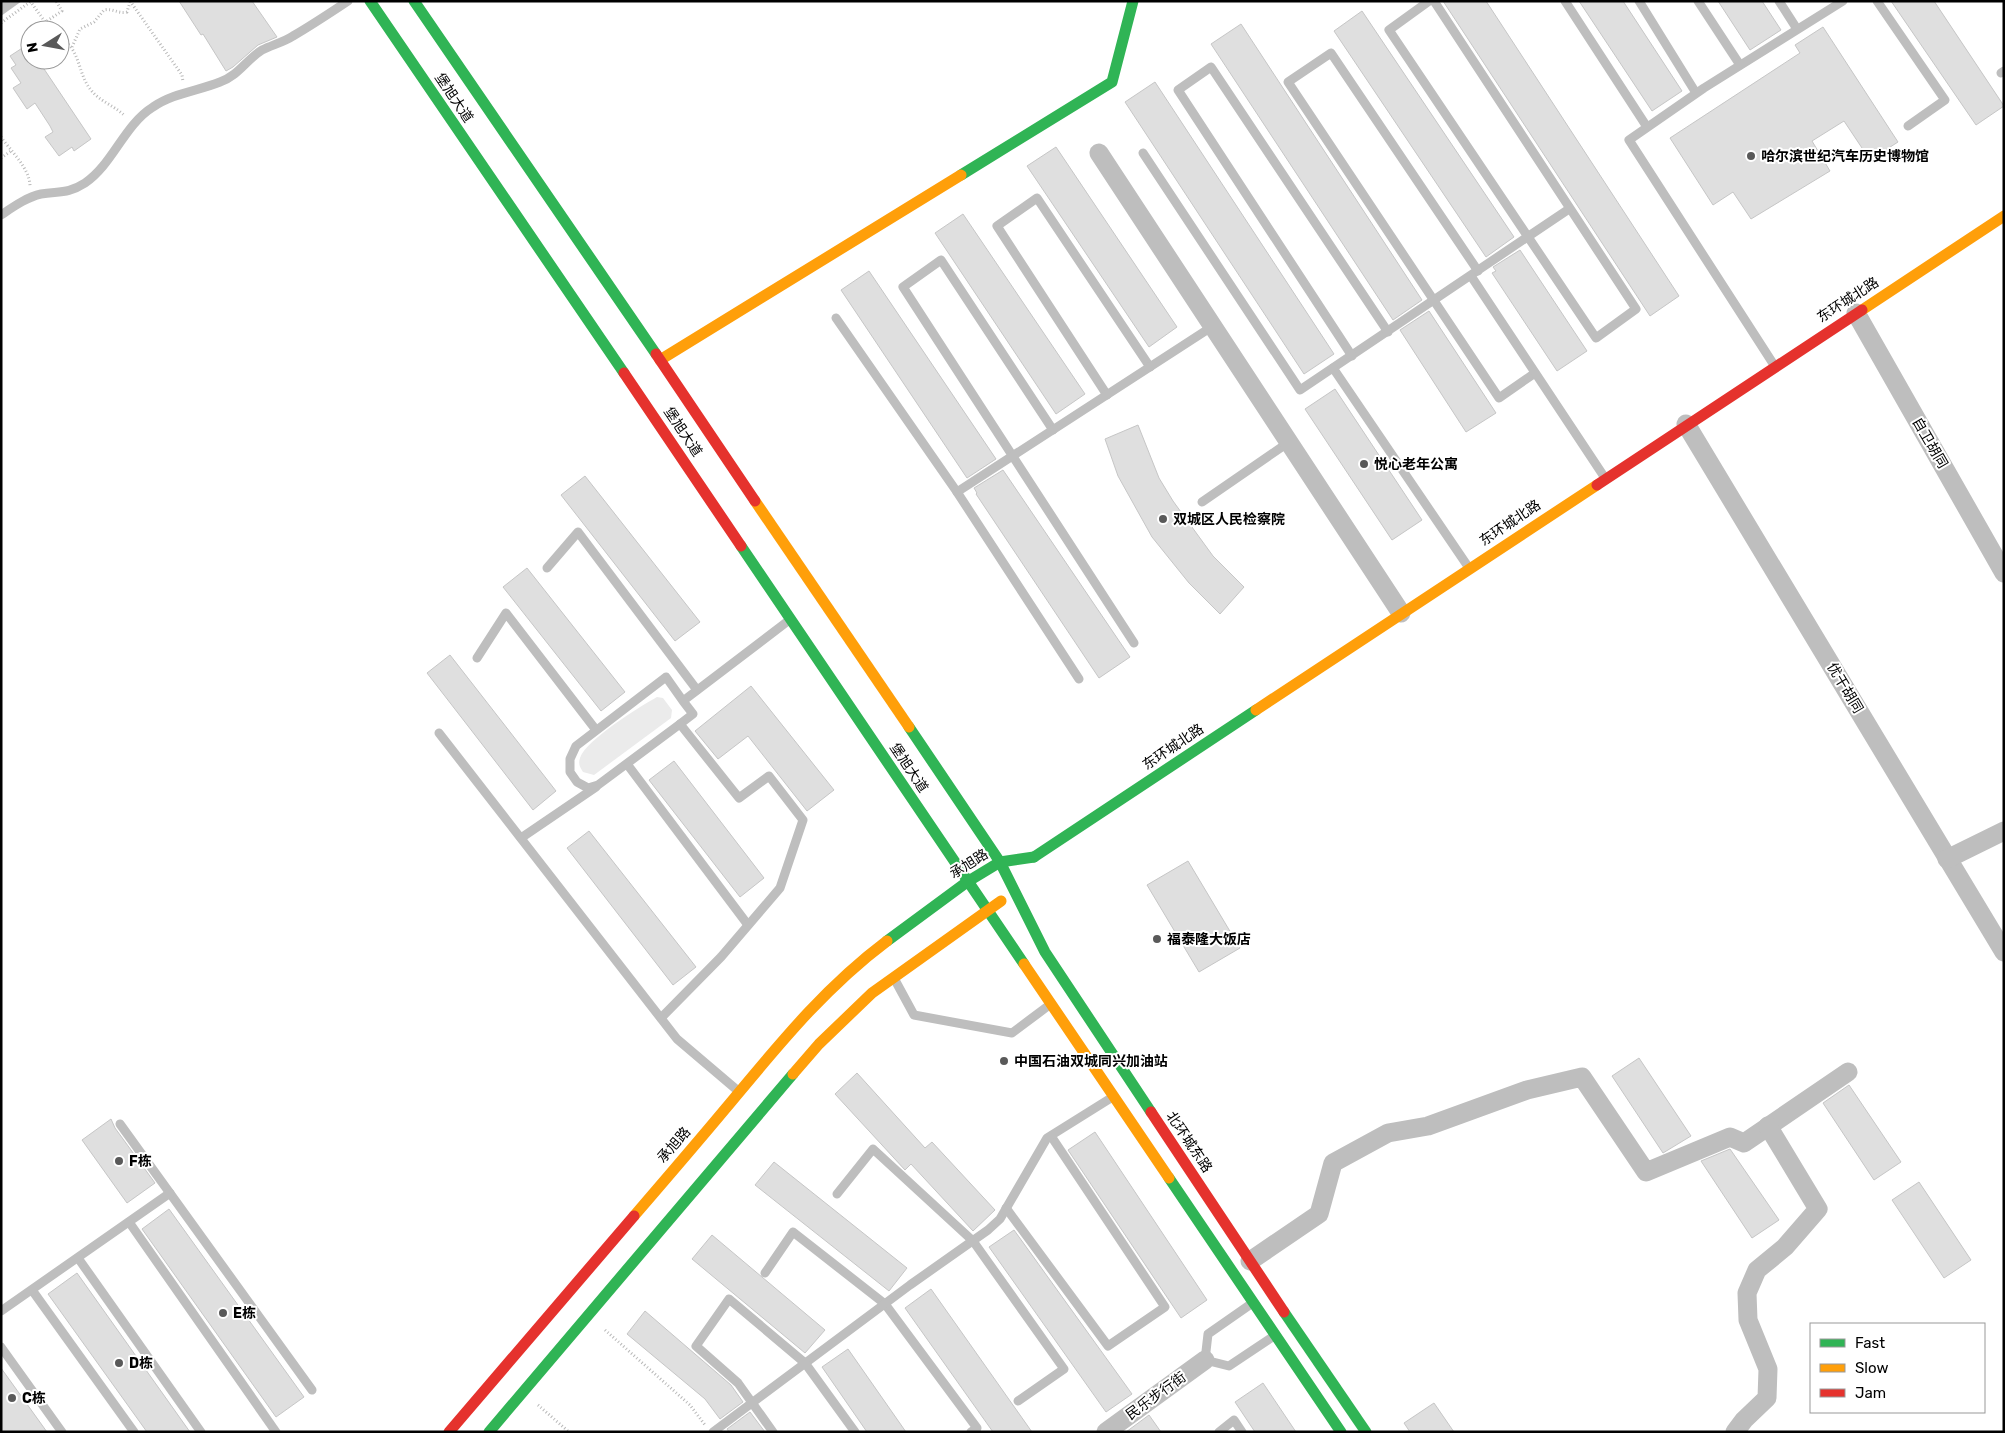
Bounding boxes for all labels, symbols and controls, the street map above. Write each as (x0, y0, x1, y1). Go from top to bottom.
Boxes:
north arrow (20, 20, 70, 70)
text: N (23, 41, 42, 54)
street label: 堡旭大道 (431, 70, 477, 126)
place label: 哈尔滨世纪汽车历史博物馆 (1761, 148, 1929, 165)
marker: 哈尔滨世纪汽车历史博物馆 (1745, 150, 1757, 162)
street label: 东环城北路 (1814, 274, 1882, 326)
street label: 堡旭大道 (660, 404, 706, 460)
street label: 自卫胡同 (1909, 415, 1951, 471)
place label: 悦心老年公寓 (1374, 456, 1458, 473)
marker: 悦心老年公寓 (1358, 458, 1370, 470)
street label: 东环城北路 (1476, 496, 1544, 550)
place label: 双城区人民检察院 (1173, 511, 1285, 528)
marker: 双城区人民检察院 (1157, 513, 1169, 525)
street label: 优干胡同 (1823, 660, 1867, 716)
street label: 东环城北路 (1139, 720, 1207, 774)
street label: 堡旭大道 (886, 740, 932, 796)
street label: 承旭路 (947, 846, 991, 882)
place label: 福泰隆大饭店 (1167, 931, 1251, 948)
marker: 福泰隆大饭店 (1151, 933, 1163, 945)
place label: 中国石油双城同兴加油站 (1014, 1053, 1168, 1070)
marker: 中国石油双城同兴加油站 (998, 1055, 1010, 1067)
street label: 北环城东路 (1162, 1108, 1216, 1176)
street label: 承旭路 (654, 1124, 694, 1166)
place label: F栋 (129, 1153, 152, 1170)
marker: F栋 (113, 1155, 125, 1167)
place label: E栋 (233, 1305, 256, 1322)
marker: E栋 (217, 1307, 229, 1319)
legend (1810, 1323, 1985, 1413)
text: Fast (1855, 1334, 1885, 1352)
place label: D栋 (129, 1355, 153, 1372)
marker: D栋 (113, 1357, 125, 1369)
text: Slow (1855, 1359, 1888, 1377)
street label: 民乐步行街 (1123, 1369, 1189, 1423)
text: Jam (1855, 1384, 1886, 1402)
place label: C栋 (22, 1390, 46, 1407)
marker: C栋 (6, 1392, 18, 1404)

